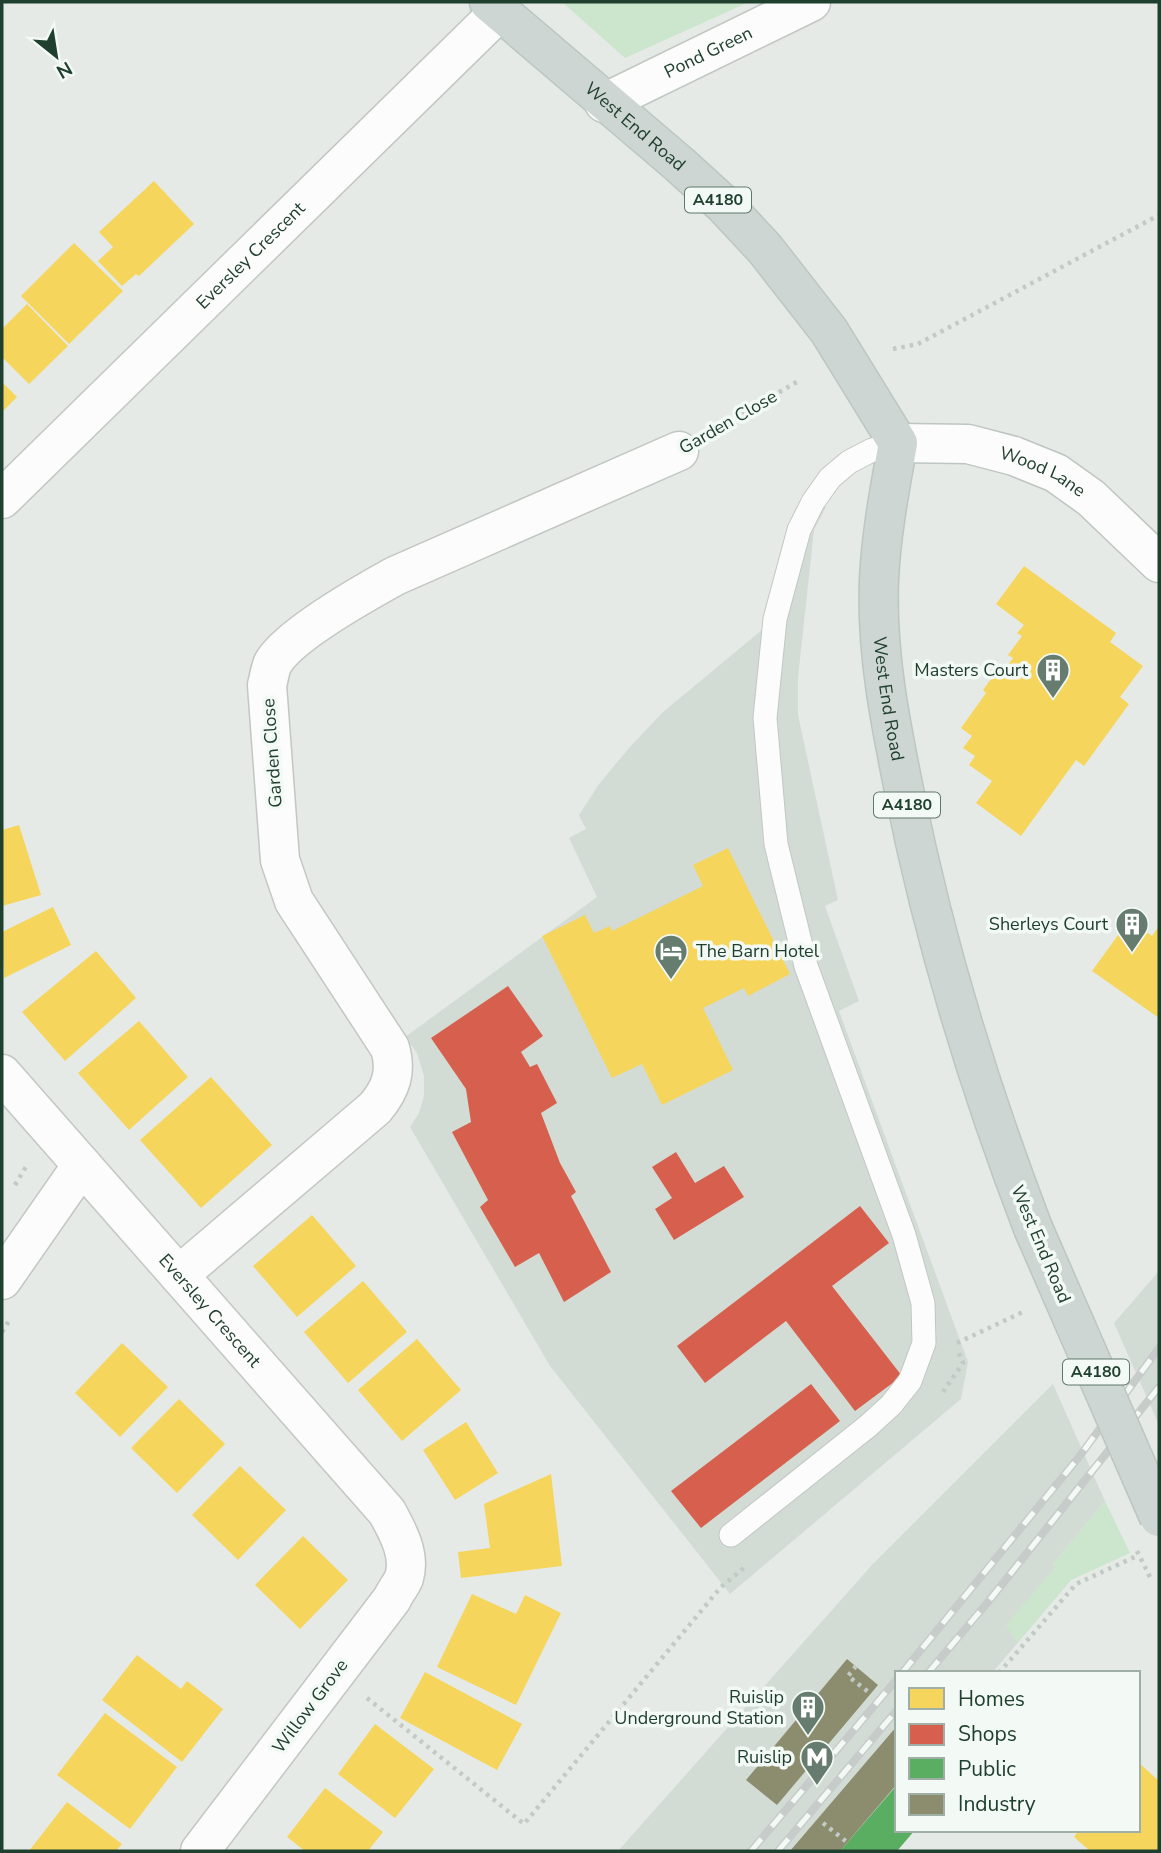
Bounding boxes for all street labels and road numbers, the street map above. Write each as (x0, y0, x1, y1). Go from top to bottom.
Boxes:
street label: Pond Green (660, 20, 756, 84)
street label: West End Road (580, 77, 691, 176)
road number: A4180 (685, 188, 751, 212)
street label: Eversley Crescent (191, 196, 311, 314)
street label: Garden Close (675, 384, 781, 460)
street label: Wood Lane (997, 441, 1090, 502)
street label: West End Road (868, 635, 910, 763)
street label: Garden Close (256, 698, 288, 808)
road number: A4180 (874, 792, 940, 818)
street label: West End Road (1005, 1182, 1077, 1306)
street label: Eversley Crescent (154, 1249, 267, 1373)
road number: A4180 (1063, 1360, 1129, 1384)
street label: Willow Grove (267, 1654, 353, 1758)

